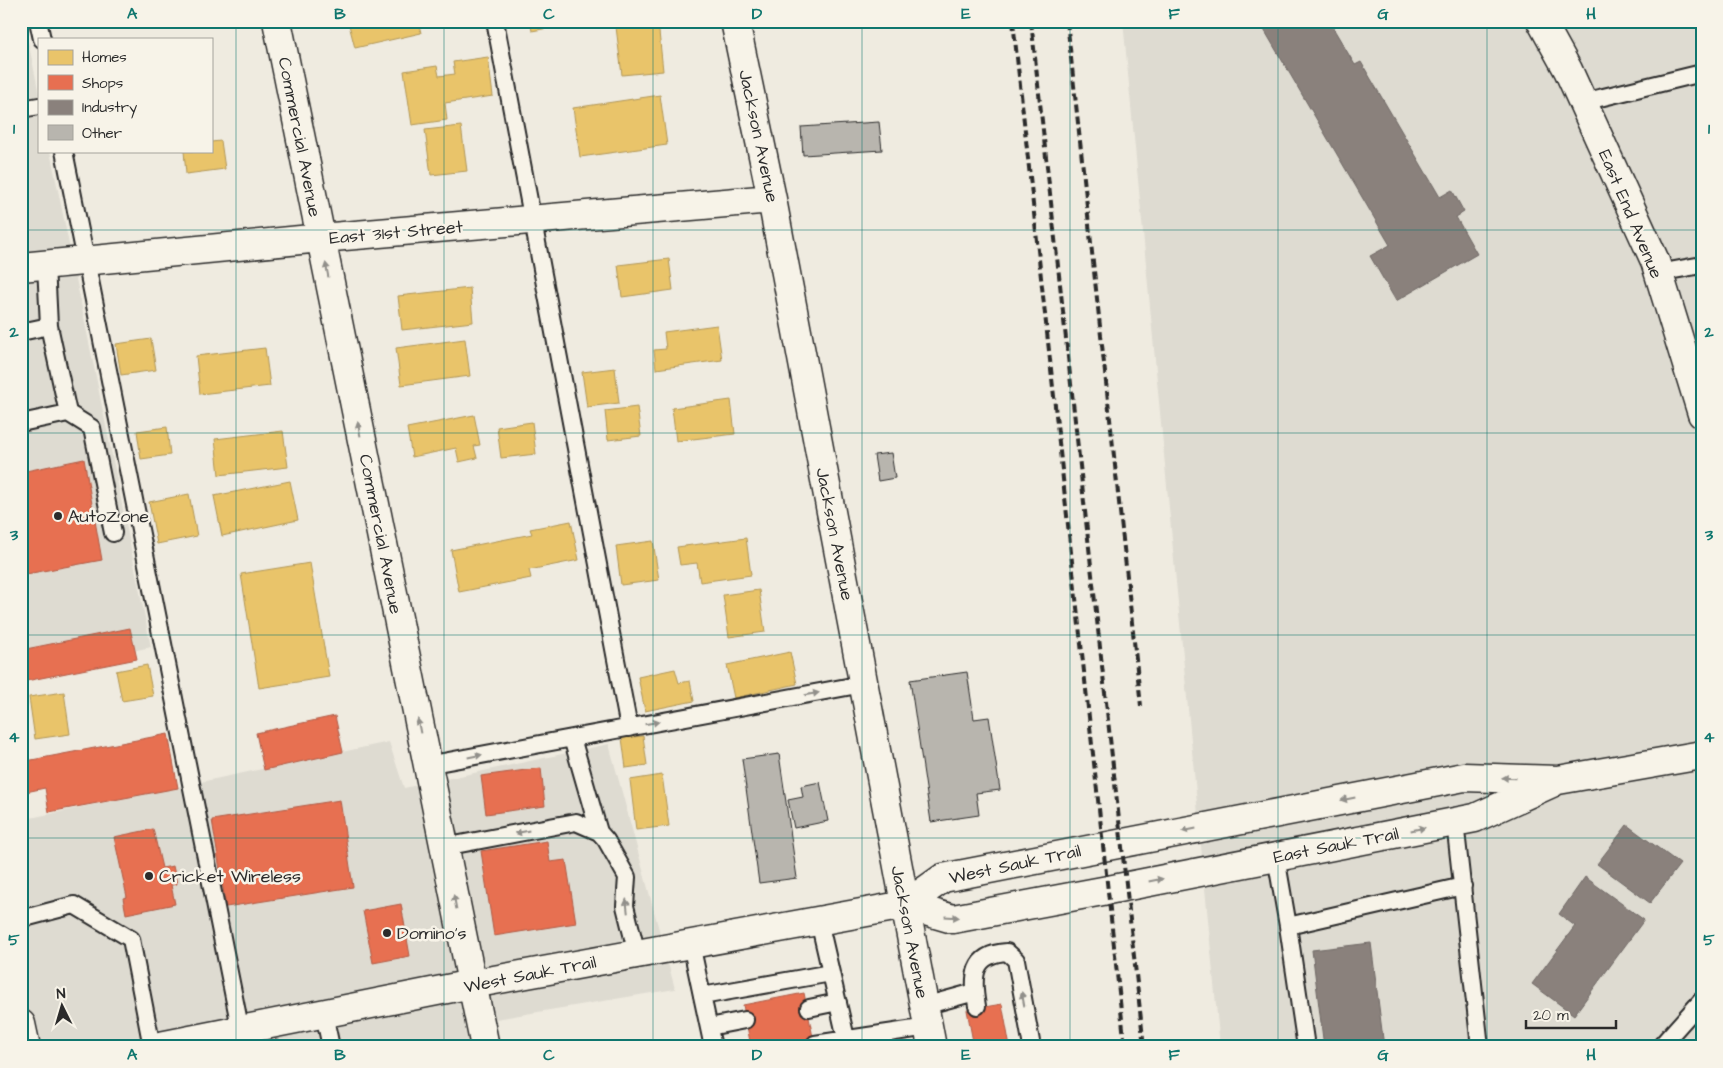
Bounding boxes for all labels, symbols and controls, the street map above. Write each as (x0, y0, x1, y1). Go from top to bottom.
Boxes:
text: A (127, 3, 138, 25)
text: B (334, 3, 346, 25)
text: C (543, 3, 555, 25)
text: D (752, 3, 763, 25)
text: E (961, 3, 971, 25)
text: F (1168, 3, 1180, 25)
text: G (1377, 3, 1389, 25)
text: H (1586, 3, 1596, 25)
legend (38, 38, 212, 152)
text: Homes (82, 47, 127, 68)
street label: Commercial Avenue (272, 55, 327, 219)
street label: Jackson Avenue (732, 67, 785, 205)
text: Shops (82, 73, 124, 94)
text: Industry (82, 97, 137, 119)
text: 1 (13, 118, 16, 140)
text: 1 (1708, 118, 1711, 140)
text: Other (82, 123, 122, 144)
street label: East End Avenue (1592, 146, 1669, 283)
street label: East 31st Street (328, 214, 465, 251)
one-way arrow (323, 263, 331, 278)
text: 2 (8, 321, 19, 343)
text: 2 (1703, 321, 1714, 343)
one-way arrow (355, 421, 363, 437)
street label: Commercial Avenue (353, 452, 408, 616)
street label: Jackson Avenue (809, 465, 860, 603)
place label: AutoZone (68, 504, 149, 529)
marker: AutoZone (52, 510, 64, 522)
text: 3 (9, 524, 19, 546)
text: 3 (1704, 524, 1714, 546)
one-way arrow (804, 689, 820, 697)
one-way arrow (415, 717, 423, 733)
one-way arrow (645, 719, 661, 727)
text: 4 (9, 726, 20, 748)
text: 4 (1704, 726, 1715, 748)
one-way arrow (468, 752, 484, 760)
one-way arrow (1501, 774, 1517, 782)
one-way arrow (1341, 795, 1356, 803)
street label: East Sauk Trail (1271, 821, 1401, 870)
one-way arrow (1411, 825, 1426, 833)
one-way arrow (1180, 826, 1196, 834)
one-way arrow (514, 829, 530, 837)
street label: West Sauk Trail (947, 838, 1083, 891)
street label: Jackson Avenue (884, 863, 935, 1001)
place label: Cricket Wireless (159, 864, 301, 889)
marker: Cricket Wireless (143, 870, 155, 882)
one-way arrow (1148, 876, 1164, 884)
one-way arrow (451, 895, 459, 910)
one-way arrow (622, 898, 630, 914)
one-way arrow (945, 913, 961, 921)
place label: Domino's (397, 921, 467, 946)
marker: Domino's (381, 927, 393, 939)
text: 5 (8, 929, 20, 951)
text: 5 (1703, 929, 1715, 951)
street label: West Sauk Trail (462, 949, 598, 1000)
north arrow (38, 980, 88, 1030)
text: N (56, 984, 66, 1004)
one-way arrow (1019, 990, 1027, 1006)
scale bar (1526, 998, 1616, 1030)
text: 20 m (1533, 1005, 1569, 1026)
text: A (127, 1044, 138, 1066)
text: B (334, 1044, 346, 1066)
text: C (543, 1044, 555, 1066)
text: D (752, 1044, 763, 1066)
text: E (961, 1044, 971, 1066)
text: F (1168, 1044, 1180, 1066)
text: G (1377, 1044, 1389, 1066)
text: H (1586, 1044, 1596, 1066)

